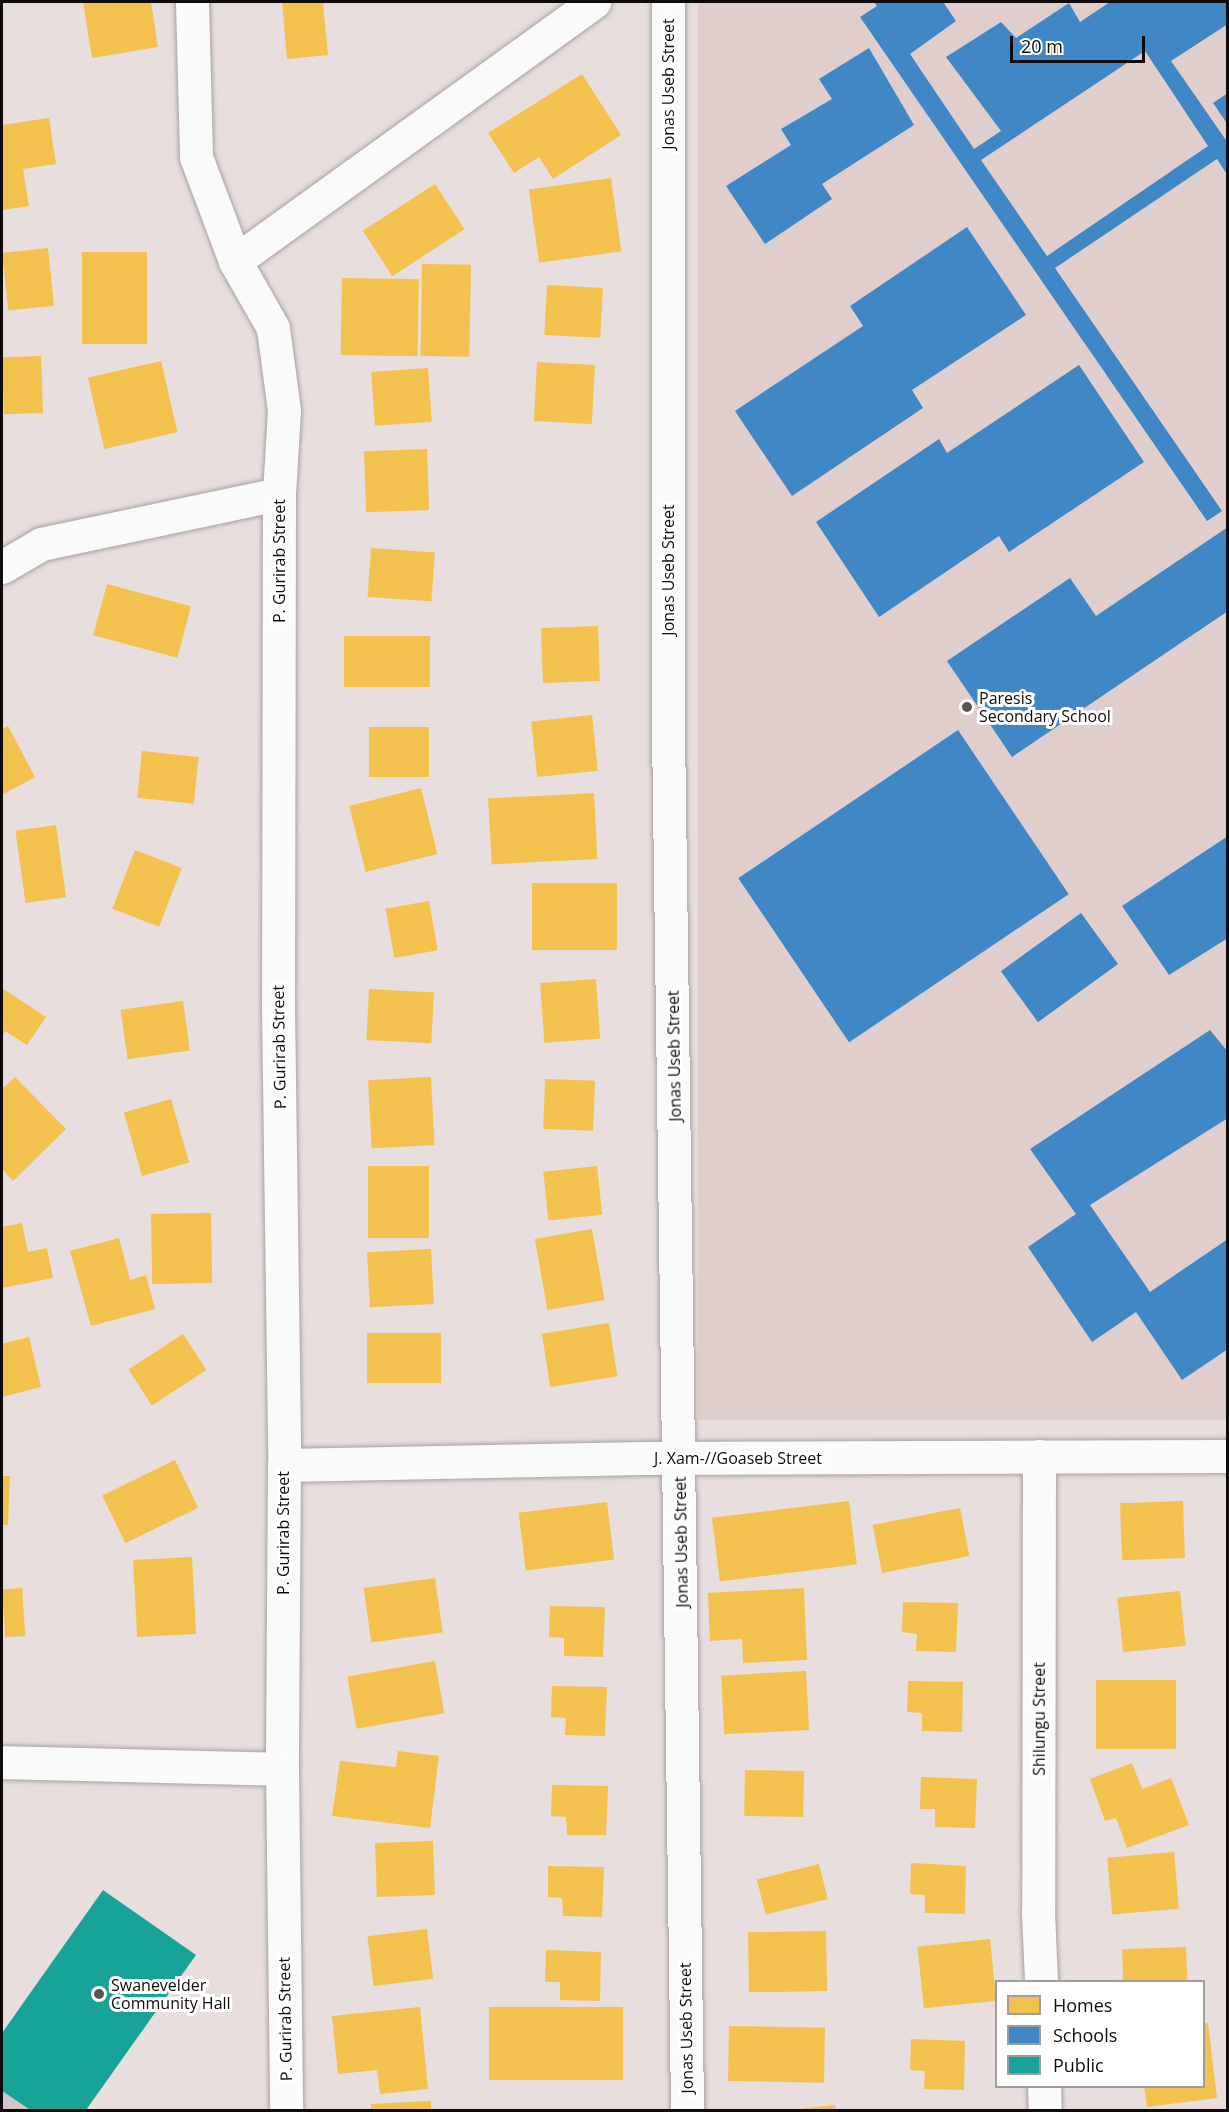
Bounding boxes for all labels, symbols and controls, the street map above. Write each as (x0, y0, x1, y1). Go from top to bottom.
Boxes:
street label: Jonas Useb Street (658, 18, 678, 150)
scale bar (1013, 24, 1148, 62)
text: 20 m (1021, 34, 1063, 58)
street label: P. Gurirab Street (269, 499, 289, 623)
street label: Jonas Useb Street (658, 504, 678, 636)
place label: Paresis Secondary School (979, 688, 1111, 726)
marker: Paresis Secondary School (960, 700, 974, 714)
street label: P. Gurirab Street (268, 985, 290, 1109)
street label: Jonas Useb Street (663, 990, 685, 1122)
street label: J. Xam-//Goaseb Street (654, 1448, 822, 1468)
street label: P. Gurirab Street (273, 1471, 293, 1595)
street label: Jonas Useb Street (670, 1476, 692, 1608)
street label: Shilungu Street (1029, 1662, 1049, 1776)
street label: P. Gurirab Street (274, 1957, 296, 2081)
street label: Jonas Useb Street (675, 1962, 697, 2094)
place label: Swanevelder Community Hall (111, 1975, 231, 2013)
legend (995, 1980, 1205, 2088)
marker: Swanevelder Community Hall (92, 1987, 106, 2001)
text: Homes (1053, 1993, 1112, 2017)
text: Schools (1053, 2023, 1117, 2047)
text: Public (1053, 2053, 1104, 2077)

